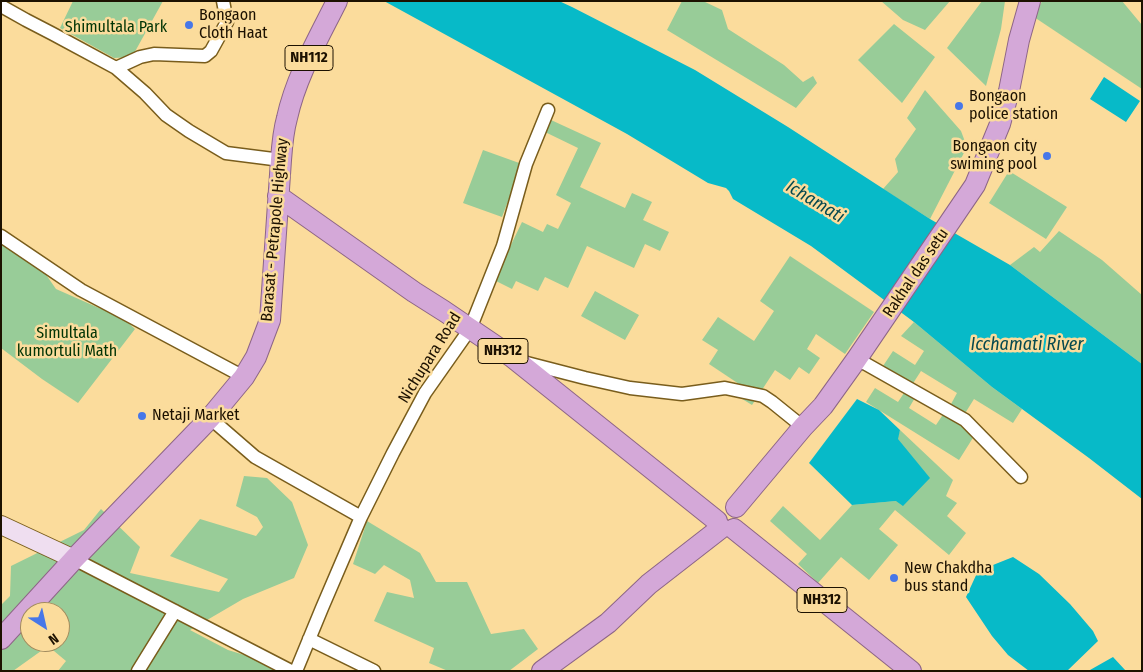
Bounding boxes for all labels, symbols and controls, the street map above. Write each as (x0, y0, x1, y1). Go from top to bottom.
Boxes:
place label: Bongaon Cloth Haat (199, 6, 267, 44)
park label: Shimultala Park (65, 18, 167, 38)
marker: Bongaon Cloth Haat (183, 19, 195, 31)
road number: NH112 (285, 46, 333, 70)
place label: Bongaon police station (969, 87, 1058, 125)
marker: Bongaon police station (953, 100, 965, 112)
place label: Bongaon city swiming pool (950, 137, 1037, 175)
street label: Barasat - Petrapole Highway (257, 138, 293, 322)
marker: Bongaon city swiming pool (1041, 150, 1053, 162)
water label: Ichamati (782, 176, 848, 228)
street label: Rakhal das setu (879, 225, 953, 321)
street label: Nichupara Road (394, 309, 466, 407)
park label: Simultala kumortuli Math (17, 324, 117, 362)
water label: Icchamati River (970, 334, 1084, 356)
road number: NH312 (478, 338, 528, 364)
place label: Netaji Market (152, 406, 239, 426)
marker: Netaji Market (136, 410, 148, 422)
place label: New Chakdha bus stand (904, 559, 992, 597)
marker: New Chakdha bus stand (888, 572, 900, 584)
road number: NH312 (797, 588, 847, 612)
north arrow (20, 602, 70, 652)
text: N (45, 630, 62, 648)

